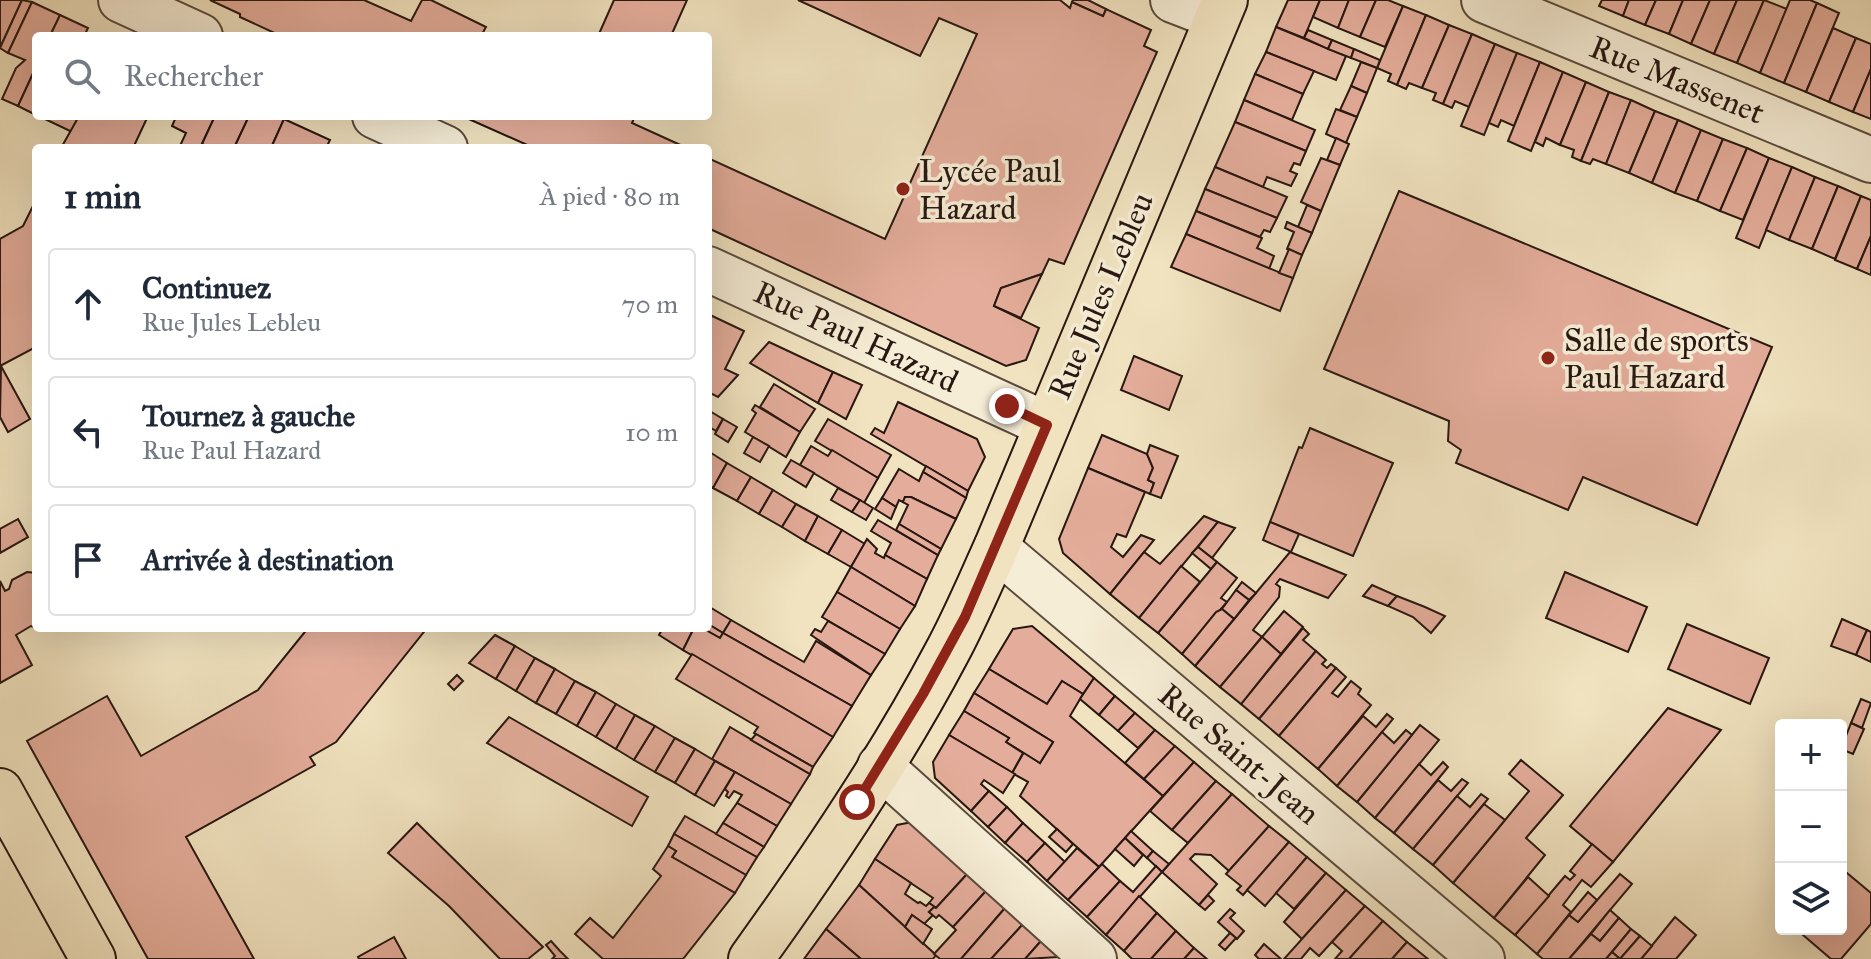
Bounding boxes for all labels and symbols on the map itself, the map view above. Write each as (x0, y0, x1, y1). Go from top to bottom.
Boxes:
street label: Rue Massenet (1584, 27, 1770, 133)
place label: Lycée Paul Hazard (919, 152, 1061, 228)
marker: Lycée Paul Hazard (894, 180, 912, 198)
street label: Rue Jules Lebleu (1040, 187, 1162, 405)
street label: Rue Paul Hazard (748, 273, 964, 401)
place label: Salle de sports Paul Hazard (1564, 321, 1749, 397)
marker: Salle de sports Paul Hazard (1539, 349, 1557, 367)
route end (989, 388, 1025, 424)
street label: Rue Saint-Jean (1150, 675, 1328, 833)
route start (839, 784, 875, 820)

